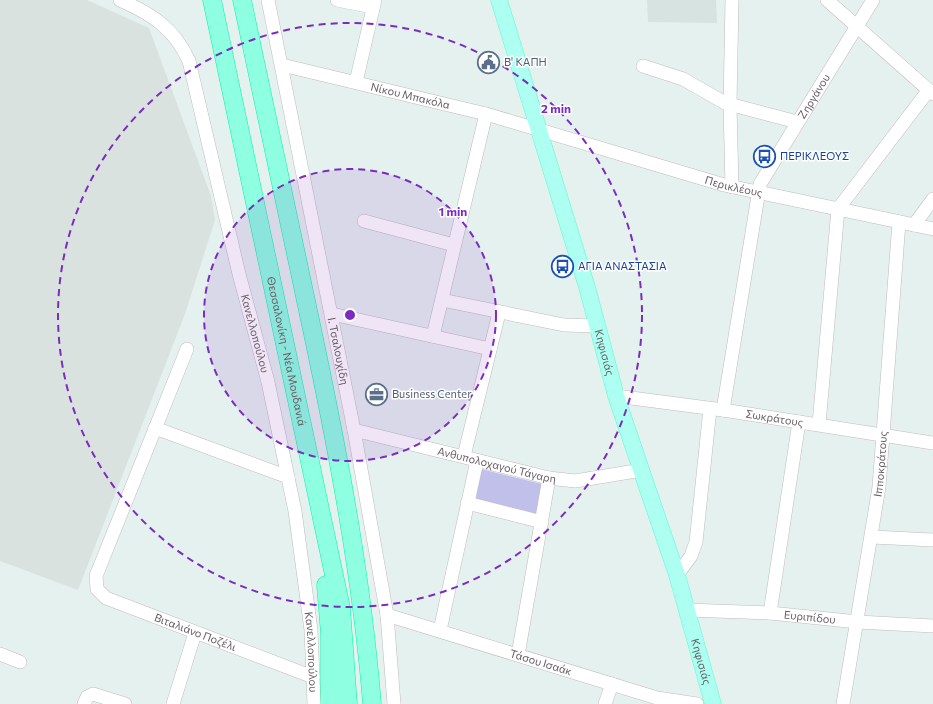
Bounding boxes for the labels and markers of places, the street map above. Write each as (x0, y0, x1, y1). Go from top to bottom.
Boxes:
public building icon: Β' ΚΑΠΗ (475, 49, 501, 75)
place label: Β' ΚΑΠΗ (504, 55, 547, 68)
bus stop icon: ΠΕΡΙΚΛΕΟΥΣ (752, 143, 778, 169)
place label: ΠΕΡΙΚΛΕΟΥΣ (780, 149, 849, 162)
bus stop icon: ΑΓΙΑ ΑΝΑΣΤΑΣΙΑ (549, 253, 575, 279)
place label: ΑΓΙΑ ΑΝΑΣΤΑΣΙΑ (578, 259, 667, 272)
centre of rings (343, 308, 357, 322)
office icon: Business Center (363, 381, 389, 407)
place label: Business Center (392, 387, 472, 400)

